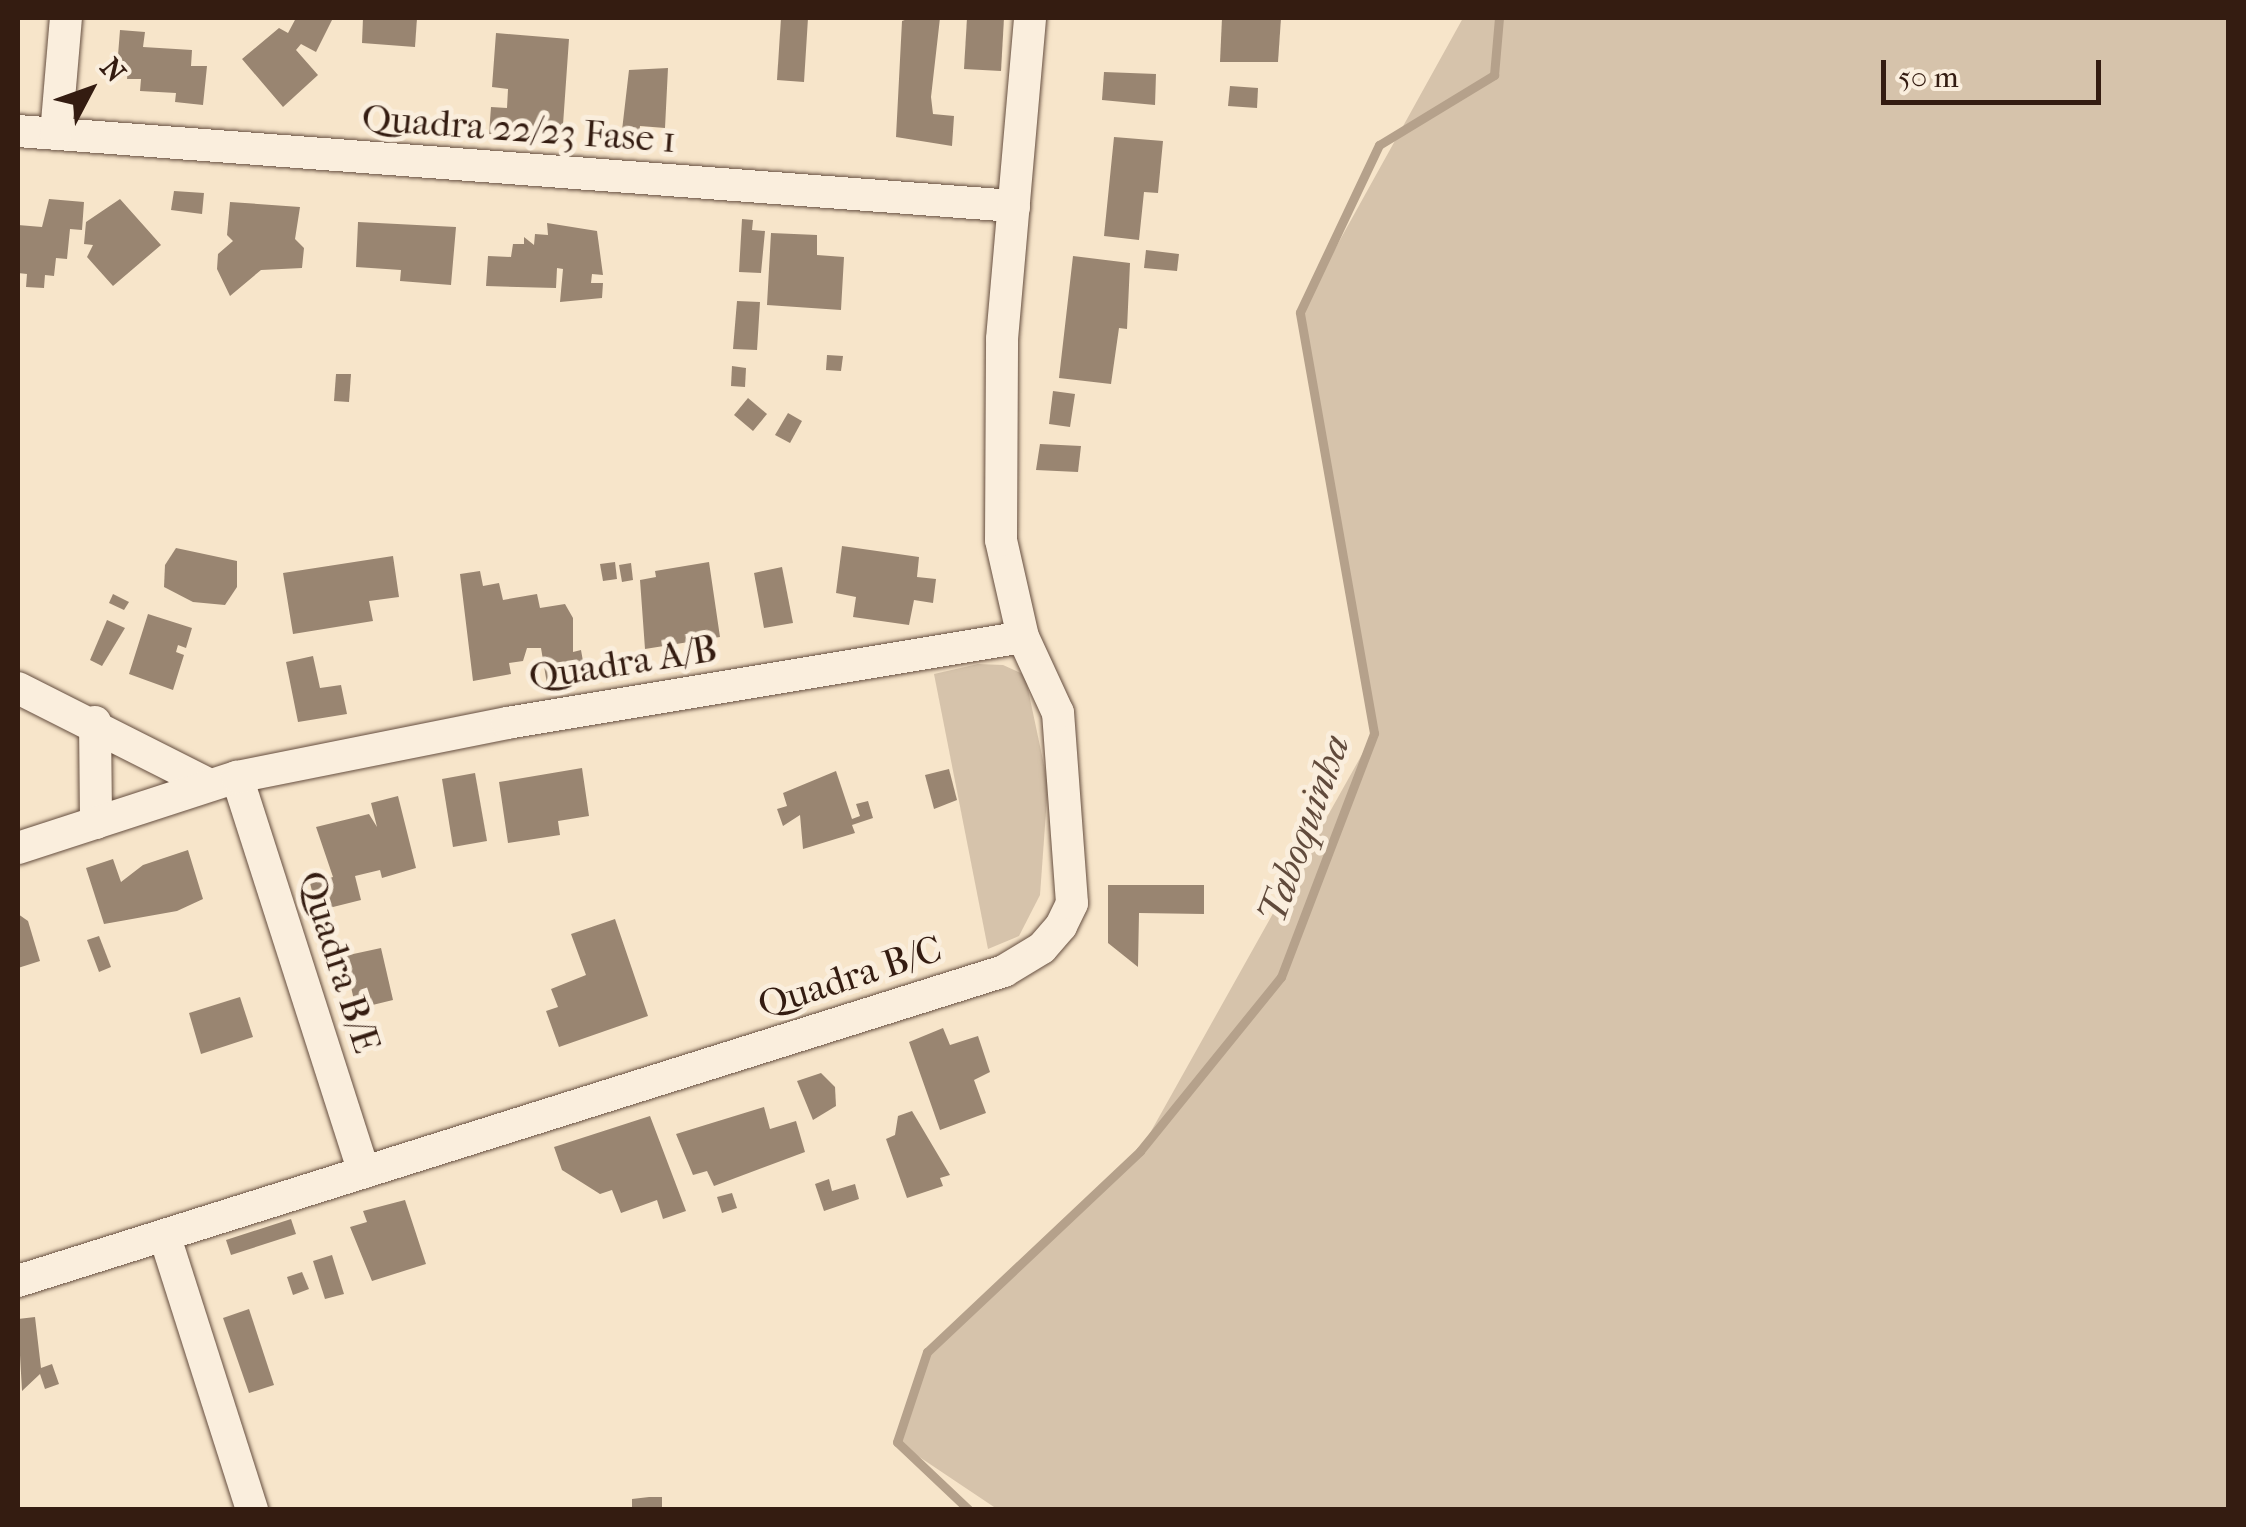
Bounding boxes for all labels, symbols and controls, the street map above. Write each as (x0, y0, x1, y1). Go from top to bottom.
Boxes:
north arrow (40, 40, 140, 140)
scale bar (1886, 40, 2106, 102)
text: N (94, 51, 132, 89)
text: 50 m (1898, 60, 1959, 95)
street label: Quadra 22/23 Fase 1 (360, 95, 678, 163)
street label: Quadra A/B (526, 626, 720, 700)
water label: Taboquinha (1248, 728, 1360, 930)
street label: Quadra B/E (288, 865, 390, 1059)
street label: Quadra B/C (752, 926, 948, 1028)

